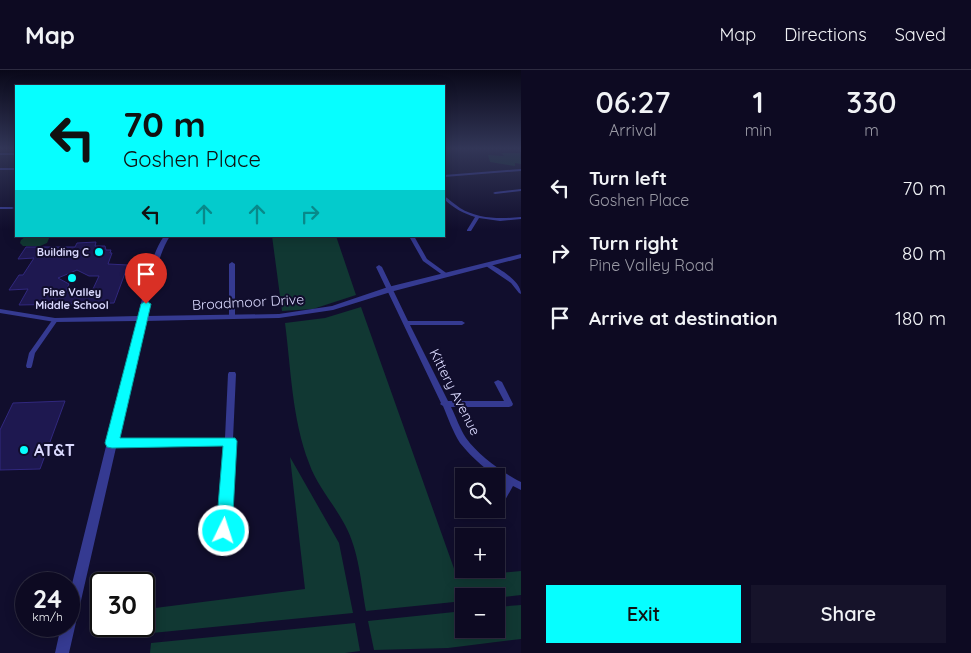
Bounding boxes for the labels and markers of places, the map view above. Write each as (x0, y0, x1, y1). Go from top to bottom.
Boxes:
place label: Building C (37, 245, 89, 259)
marker: Building C (93, 246, 105, 258)
pin (125, 253, 167, 304)
marker: Pine Valley Middle School (66, 272, 78, 284)
place label: Pine Valley Middle School (35, 285, 109, 312)
place label: AT&T (34, 440, 75, 460)
marker: AT&T (18, 444, 30, 456)

